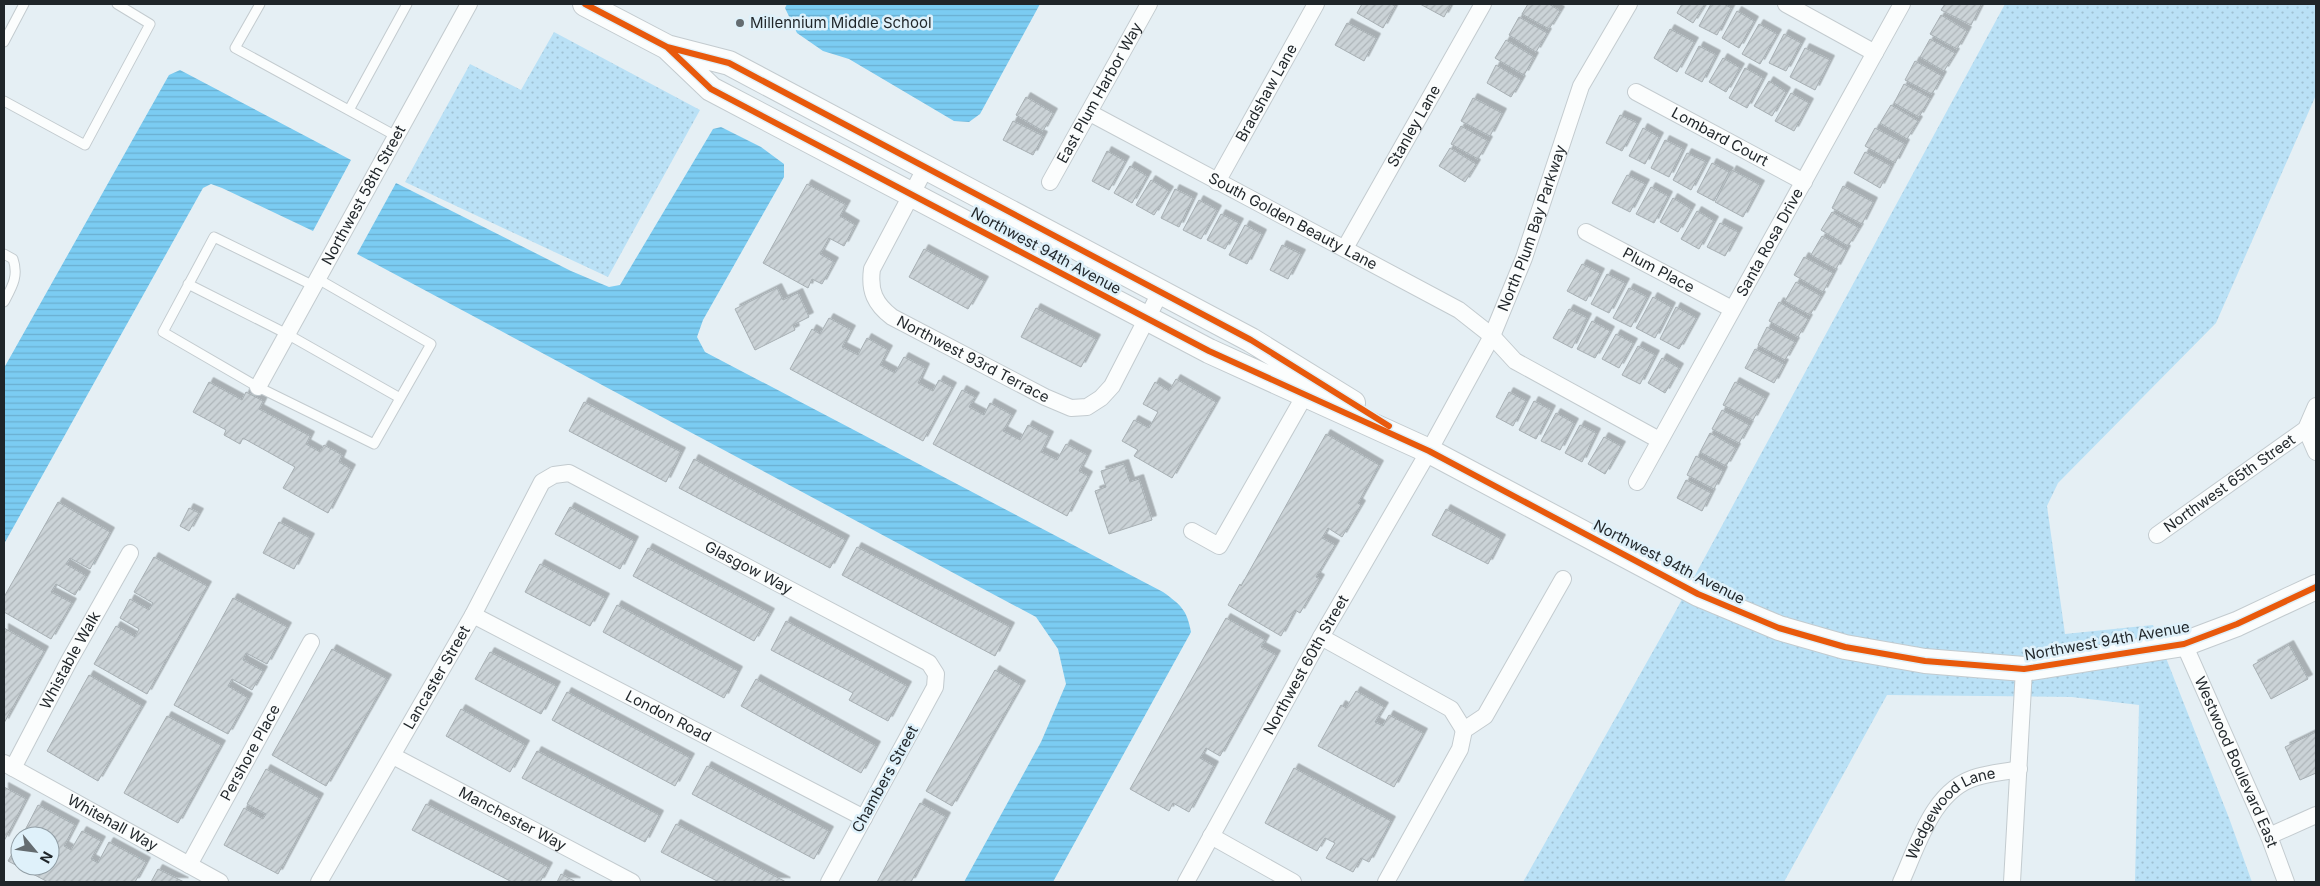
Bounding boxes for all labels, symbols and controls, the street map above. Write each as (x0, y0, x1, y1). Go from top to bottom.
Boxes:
place label: Millennium Middle School (750, 13, 932, 32)
marker: Millennium Middle School (734, 17, 746, 29)
street label: East Plum Harbor Way (1052, 18, 1146, 166)
street label: Bradshaw Lane (1231, 40, 1301, 145)
street label: Stanley Lane (1383, 82, 1444, 170)
street label: Lombard Court (1668, 103, 1772, 170)
street label: Northwest 58th Street (317, 122, 409, 268)
street label: North Plum Bay Parkway (1493, 142, 1570, 314)
street label: South Golden Beauty Lane (1205, 168, 1381, 274)
street label: Santa Rosa Drive (1732, 185, 1807, 300)
street label: Northwest 94th Avenue (968, 203, 1125, 298)
street label: Plum Place (1620, 243, 1698, 297)
street label: Northwest 93rd Terrace (894, 311, 1053, 407)
street label: Northwest 65th Street (2160, 430, 2299, 536)
street label: Northwest 94th Avenue (1590, 515, 1748, 608)
street label: Glasgow Way (702, 536, 796, 598)
street label: Northwest 60th Street (1259, 591, 1352, 738)
street label: Whistable Walk (35, 607, 105, 712)
street label: Northwest 94th Avenue (2023, 617, 2191, 664)
street label: Lancaster Street (399, 622, 474, 733)
street label: Westwood Boulevard East (2191, 673, 2282, 850)
street label: London Road (622, 686, 715, 746)
street label: Pershore Place (216, 701, 284, 804)
street label: Chambers Street (847, 722, 922, 836)
street label: Wedgewood Lane (1902, 763, 1997, 862)
street label: Manchester Way (456, 782, 570, 855)
street label: Whitehall Way (64, 790, 162, 855)
north arrow (10, 826, 60, 876)
text: N (37, 849, 57, 866)

